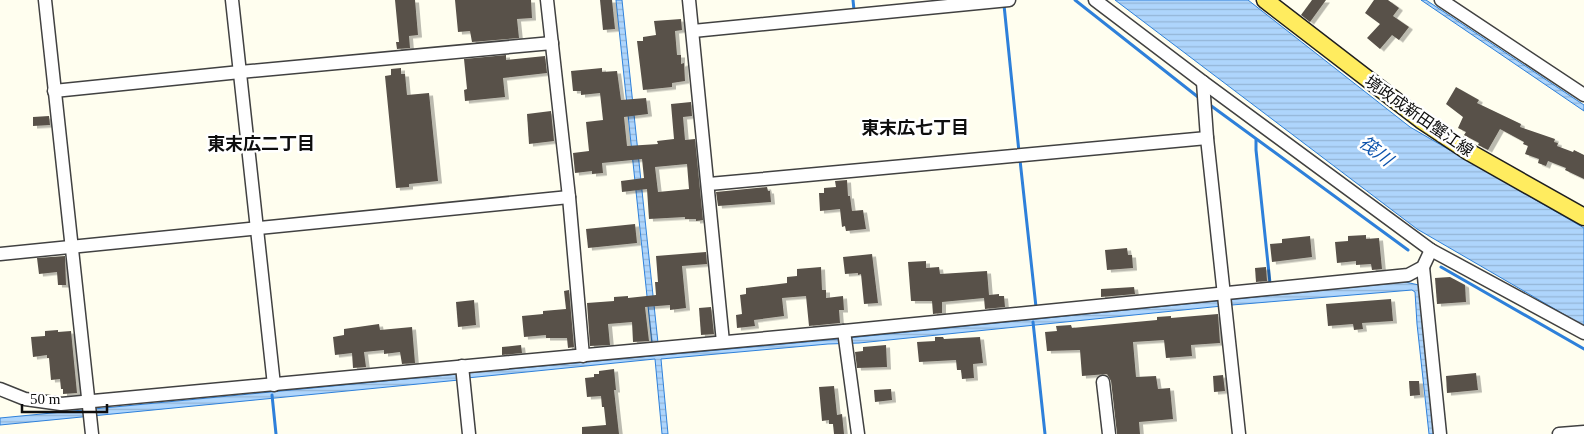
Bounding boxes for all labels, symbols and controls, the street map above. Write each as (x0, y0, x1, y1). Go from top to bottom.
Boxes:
street label: 境政成新田蟹江線 (1362, 72, 1476, 160)
district label: 東末広七丁目 (861, 118, 969, 138)
water label: 筏川 (1356, 132, 1398, 171)
district label: 東末広二丁目 (207, 134, 315, 154)
scale bar (22, 382, 108, 414)
text: 50 m (30, 391, 61, 407)

